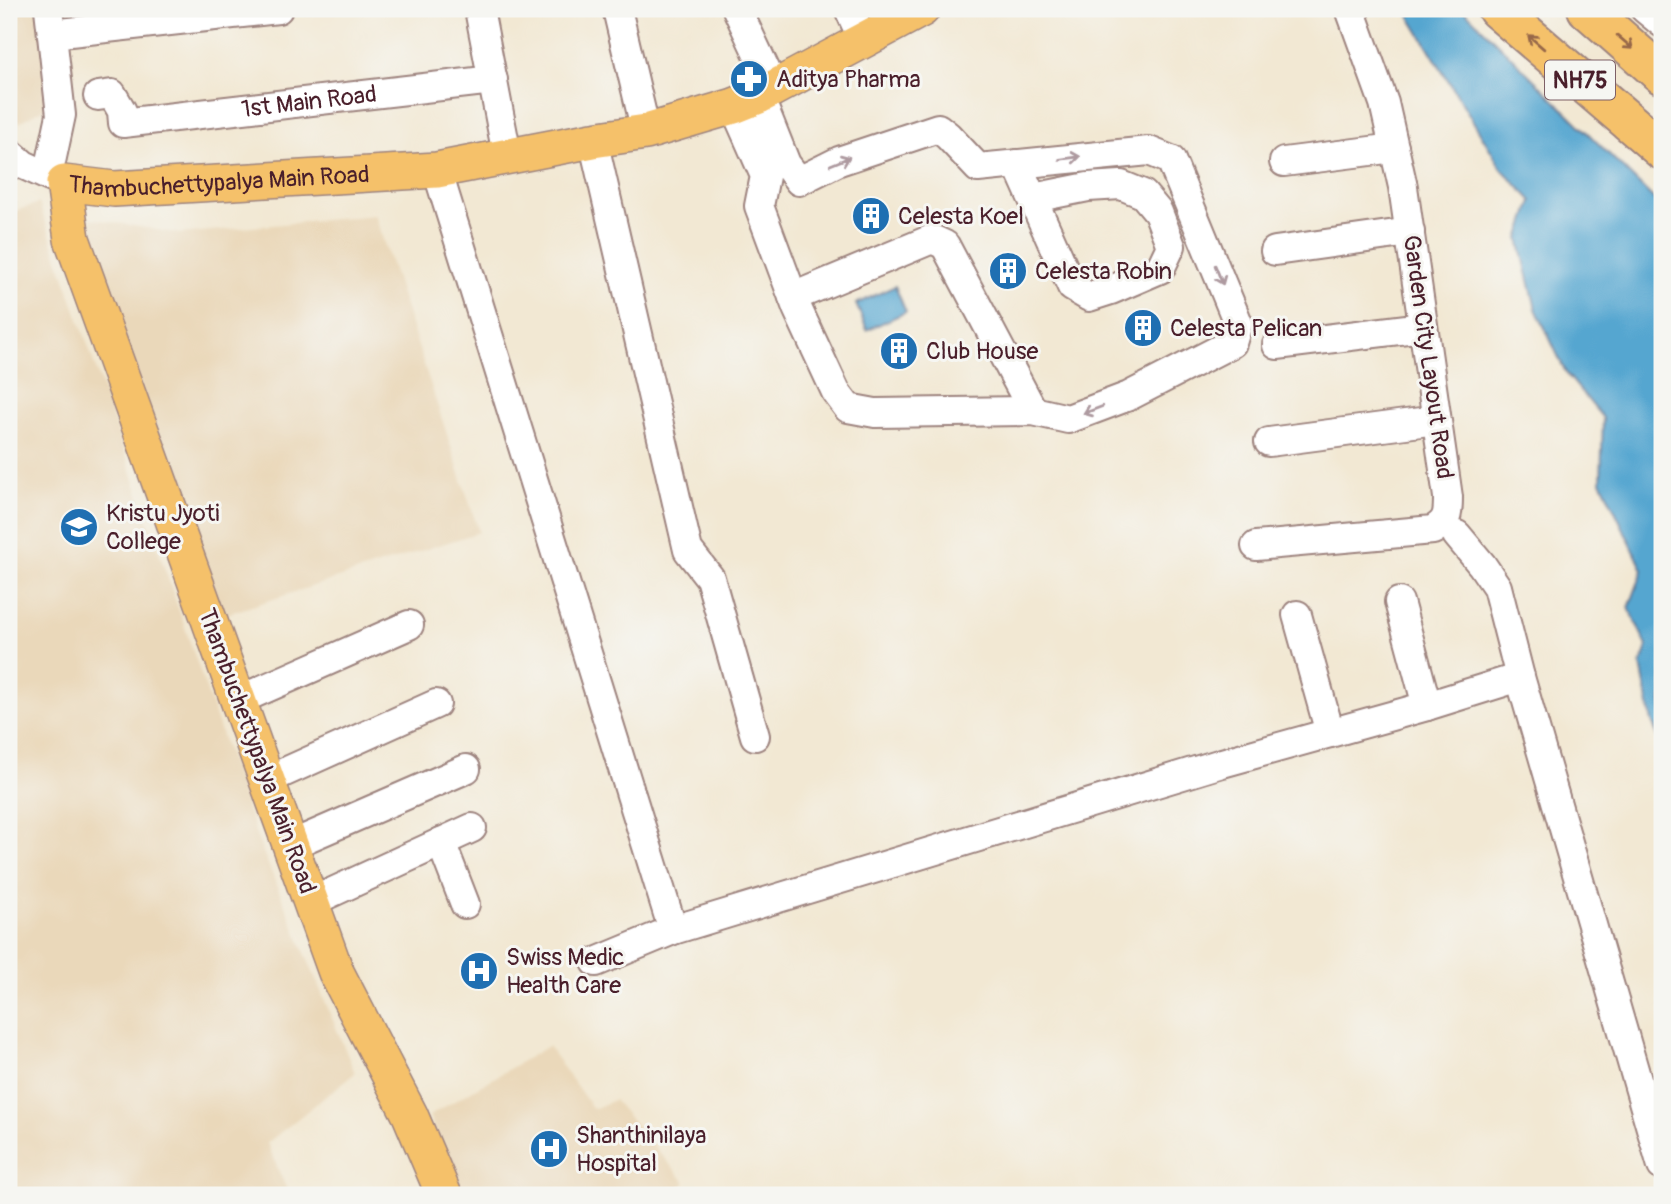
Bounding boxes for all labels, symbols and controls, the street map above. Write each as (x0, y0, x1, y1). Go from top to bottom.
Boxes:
one-way arrow (1527, 34, 1545, 50)
one-way arrow (1615, 34, 1633, 50)
pharmacy icon: Aditya Pharma (728, 58, 770, 100)
road number: NH75 (1545, 60, 1615, 100)
place label: Aditya Pharma (776, 65, 921, 94)
street label: 1st Main Road (240, 79, 378, 124)
one-way arrow (1058, 151, 1081, 164)
one-way arrow (829, 154, 851, 167)
street label: Thambuchettypalya Main Road (67, 159, 370, 204)
building icon: Celesta Koel (850, 195, 892, 237)
place label: Celesta Koel (898, 202, 1024, 231)
street label: Garden City Layout Road (1397, 233, 1459, 481)
building icon: Celesta Robin (987, 250, 1029, 292)
place label: Celesta Robin (1035, 257, 1172, 286)
one-way arrow (1213, 264, 1226, 285)
building icon: Celesta Pelican (1122, 307, 1164, 349)
place label: Celesta Pelican (1170, 314, 1322, 343)
building icon: Club House (878, 330, 920, 372)
place label: Club House (926, 337, 1038, 366)
one-way arrow (1083, 404, 1105, 417)
place label: Kristu Jyoti College (106, 499, 220, 556)
school or university icon: Kristu Jyoti College (58, 506, 100, 548)
street label: Thambuchettypalya Main Road (192, 604, 322, 898)
place label: Swiss Medic Health Care (506, 943, 624, 1000)
hospital icon: Swiss Medic Health Care (458, 950, 500, 992)
place label: Shanthinilaya Hospital (576, 1121, 706, 1178)
hospital icon: Shanthinilaya Hospital (528, 1128, 570, 1170)

